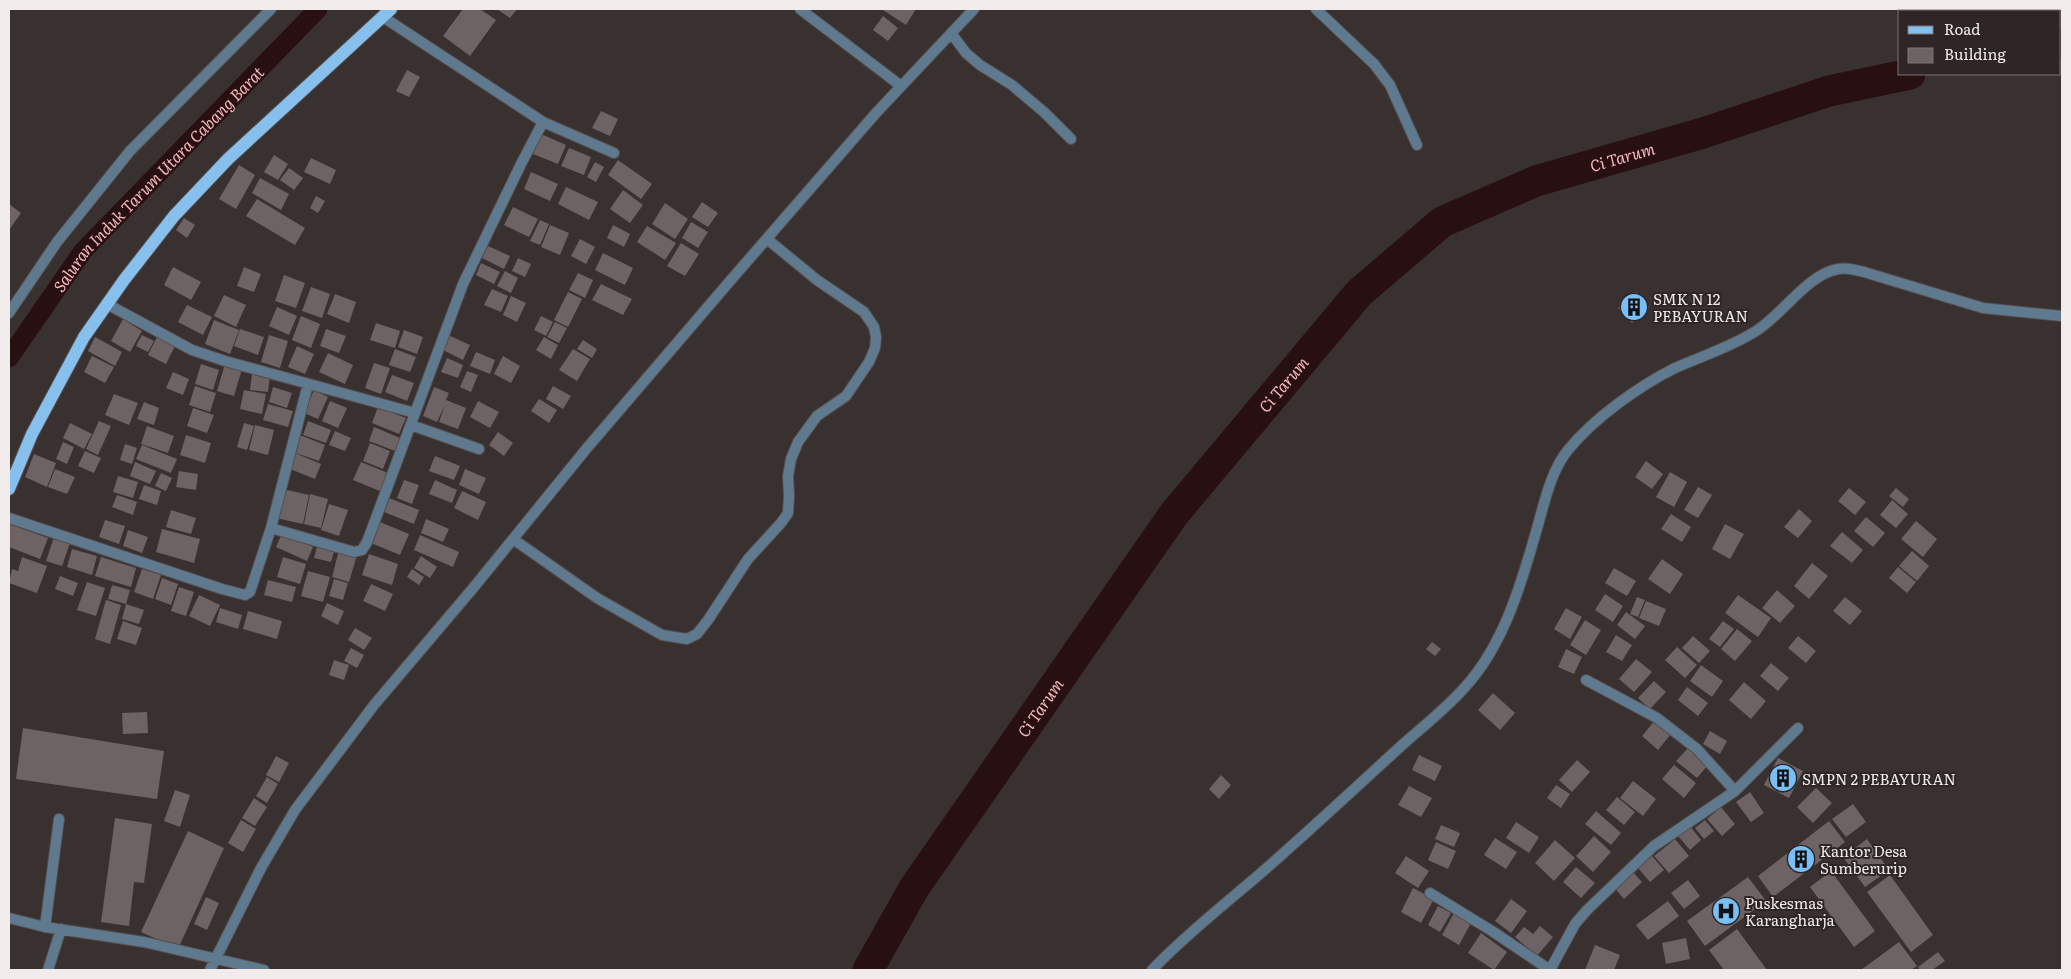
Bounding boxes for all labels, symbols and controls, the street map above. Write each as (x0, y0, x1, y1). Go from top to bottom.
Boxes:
legend (1898, 10, 2061, 75)
text: Road (1944, 17, 1980, 40)
text: Building (1944, 42, 2006, 65)
water label: Saluran Induk Tarum Utara Cabang Barat (47, 60, 269, 296)
water label: Ci Tarum (1587, 136, 1657, 177)
place label: SMK N 12 PEBAYURAN (1653, 287, 1748, 327)
building icon: SMK N 12 PEBAYURAN (1619, 292, 1649, 322)
water label: Ci Tarum (1252, 351, 1313, 417)
water label: Ci Tarum (1011, 673, 1068, 742)
building icon: SMPN 2 PEBAYURAN (1768, 763, 1798, 793)
place label: SMPN 2 PEBAYURAN (1802, 767, 1956, 790)
place label: Kantor Desa Sumberurip (1820, 839, 1908, 879)
building icon: Kantor Desa Sumberurip (1786, 844, 1816, 874)
place label: Puskesmas Karangharja (1745, 891, 1836, 931)
hospital icon: Puskesmas Karangharja (1711, 896, 1741, 926)

